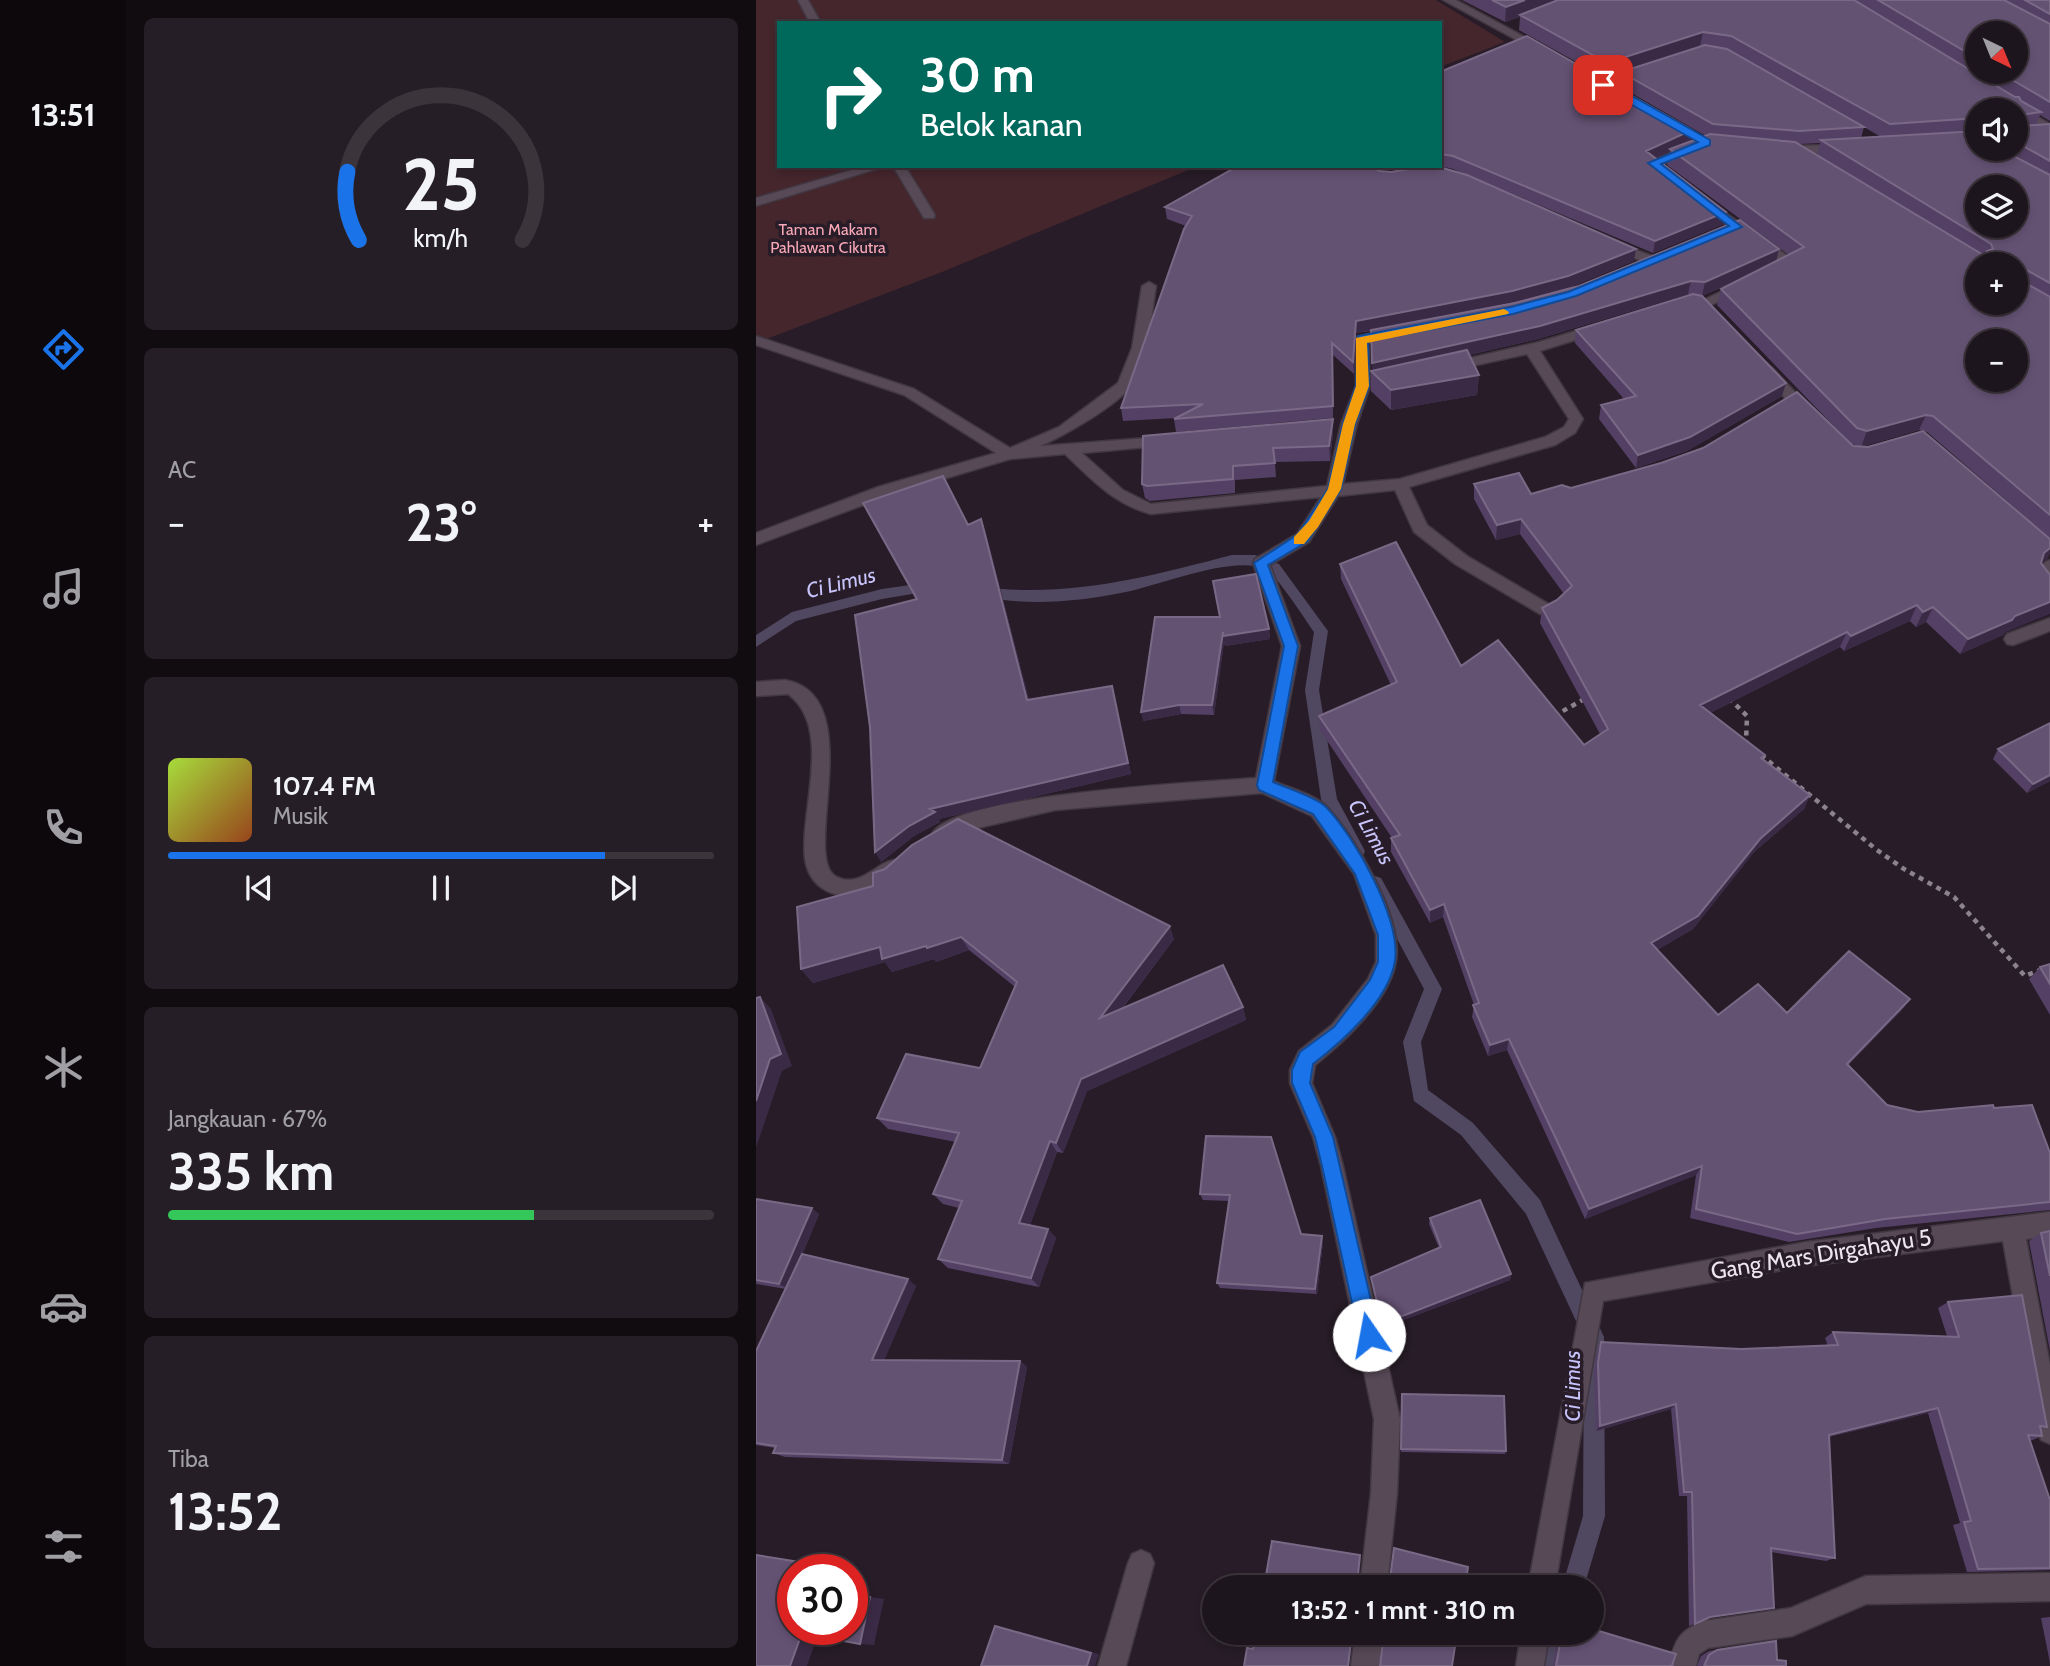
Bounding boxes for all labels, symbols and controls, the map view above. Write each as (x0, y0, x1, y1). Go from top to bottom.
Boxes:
north arrow (1965, 21, 2028, 84)
map controls (1965, 21, 2028, 392)
text: 30 m (920, 45, 1035, 104)
icon: right (805, 49, 896, 140)
pin (1573, 55, 1633, 115)
icon: arrive (1584, 66, 1622, 104)
text: 13:51 (30, 95, 96, 134)
button: sound (1965, 98, 2028, 161)
text: Belok kanan (920, 105, 1083, 144)
text: 25 (402, 140, 480, 228)
button: layers (1965, 175, 2028, 238)
park label: Taman Makam Pahlawan Cikutra (770, 220, 886, 257)
text: km/h (414, 223, 468, 253)
button: + (1965, 252, 2028, 315)
icon: directions (39, 325, 88, 374)
button: − (1965, 329, 2028, 392)
text: AC (168, 456, 196, 484)
text: 23° (406, 491, 476, 554)
text: − (168, 499, 185, 546)
text: + (697, 499, 714, 546)
water label: Ci Limus (804, 562, 878, 603)
icon: music (39, 564, 88, 613)
text: 107.4 FM (273, 770, 376, 802)
water label: Ci Limus (1343, 795, 1400, 869)
text: Musik (273, 802, 328, 830)
icon: phone (39, 803, 88, 852)
icon: previous (240, 869, 278, 907)
icon: pause (422, 869, 460, 907)
icon: next (604, 869, 642, 907)
icon: climate (39, 1043, 88, 1092)
text: Jangkauan · 67% (168, 1105, 327, 1133)
text: 335 km (168, 1140, 334, 1203)
street label: Gang Mars Dirgahayu 5 (1709, 1223, 1933, 1285)
icon: car (39, 1282, 88, 1331)
position arrow (1332, 1298, 1406, 1372)
water label: Ci Limus (1560, 1351, 1585, 1421)
text: Tiba (168, 1445, 209, 1473)
text: 13:52 (168, 1480, 282, 1543)
icon: filters (39, 1522, 88, 1571)
speed limit sign: 30 (777, 1554, 868, 1645)
text: 13:52 · 1 mnt · 310 m (1291, 1594, 1515, 1626)

